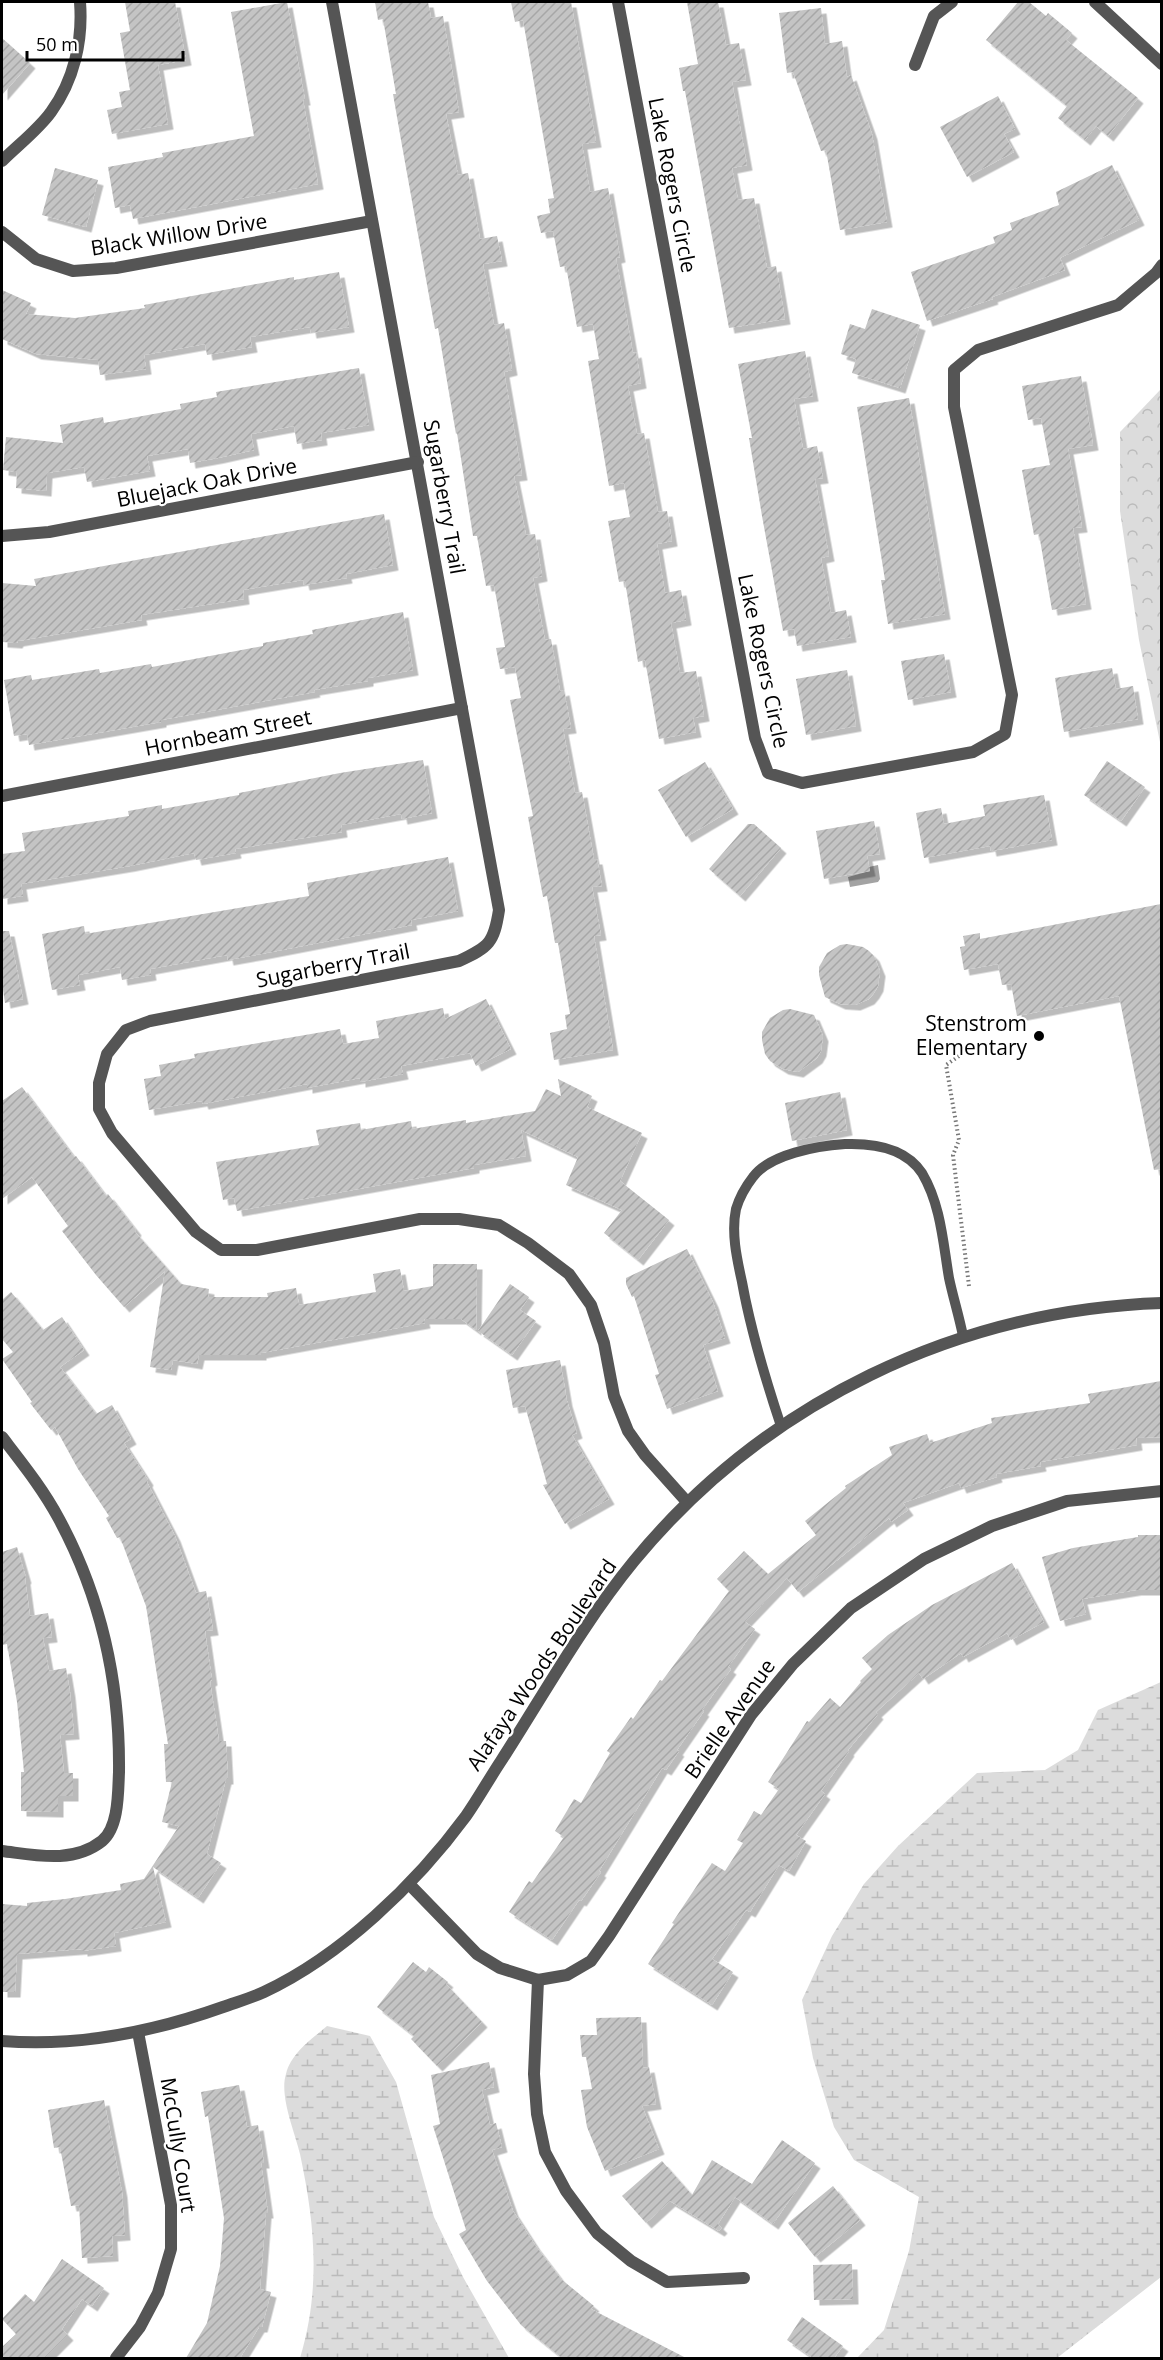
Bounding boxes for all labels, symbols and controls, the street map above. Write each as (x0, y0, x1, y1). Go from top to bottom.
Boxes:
scale bar (27, 24, 183, 62)
text: 50 m (36, 32, 78, 56)
street label: Lake Rogers Circle (642, 95, 704, 275)
street label: Black Willow Drive (89, 206, 269, 262)
street label: Sugarberry Trail (418, 417, 472, 576)
street label: Bluejack Oak Drive (114, 451, 299, 513)
street label: Lake Rogers Circle (732, 571, 796, 751)
street label: Hornbeam Street (142, 702, 314, 762)
street label: Sugarberry Trail (253, 936, 412, 994)
place label: Stenstrom Elementary (916, 1009, 1027, 1061)
marker: Stenstrom Elementary (1032, 1029, 1046, 1043)
street label: Alafaya Woods Boulevard (460, 1553, 622, 1776)
street label: Brielle Avenue (678, 1653, 781, 1784)
street label: McCully Court (154, 2075, 203, 2214)

